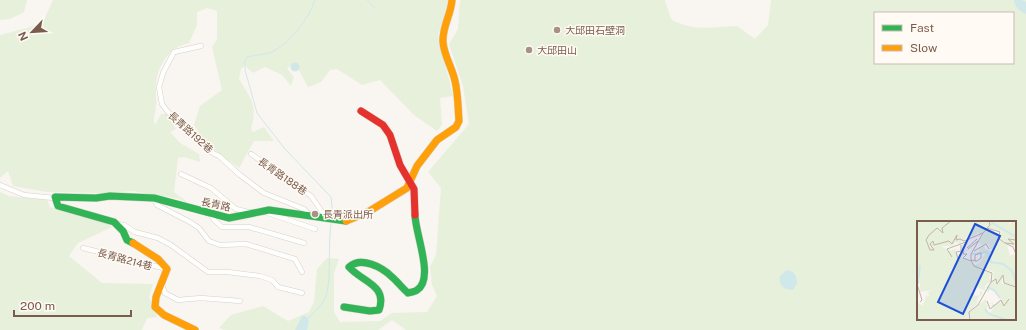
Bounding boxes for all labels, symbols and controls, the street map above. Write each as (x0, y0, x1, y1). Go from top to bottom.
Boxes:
north arrow (12, 12, 52, 52)
legend (874, 12, 1014, 64)
text: Fast (910, 21, 935, 35)
place label: 大邱田石壁洞 (565, 24, 625, 36)
marker: 大邱田石壁洞 (552, 25, 562, 35)
text: N (16, 30, 30, 43)
text: Slow (910, 41, 938, 55)
place label: 大邱田山 (537, 44, 577, 56)
marker: 大邱田山 (524, 45, 534, 55)
street label: 長青路192巷 (166, 109, 216, 155)
street label: 長青路188巷 (256, 155, 310, 197)
street label: 長青路 (200, 195, 232, 213)
place label: 長青派出所 (323, 208, 373, 220)
marker: 長青派出所 (310, 209, 320, 219)
inset map (917, 221, 1016, 320)
street label: 長青路214巷 (96, 246, 154, 272)
scale bar (14, 292, 131, 318)
text: 200 m (20, 299, 55, 313)

